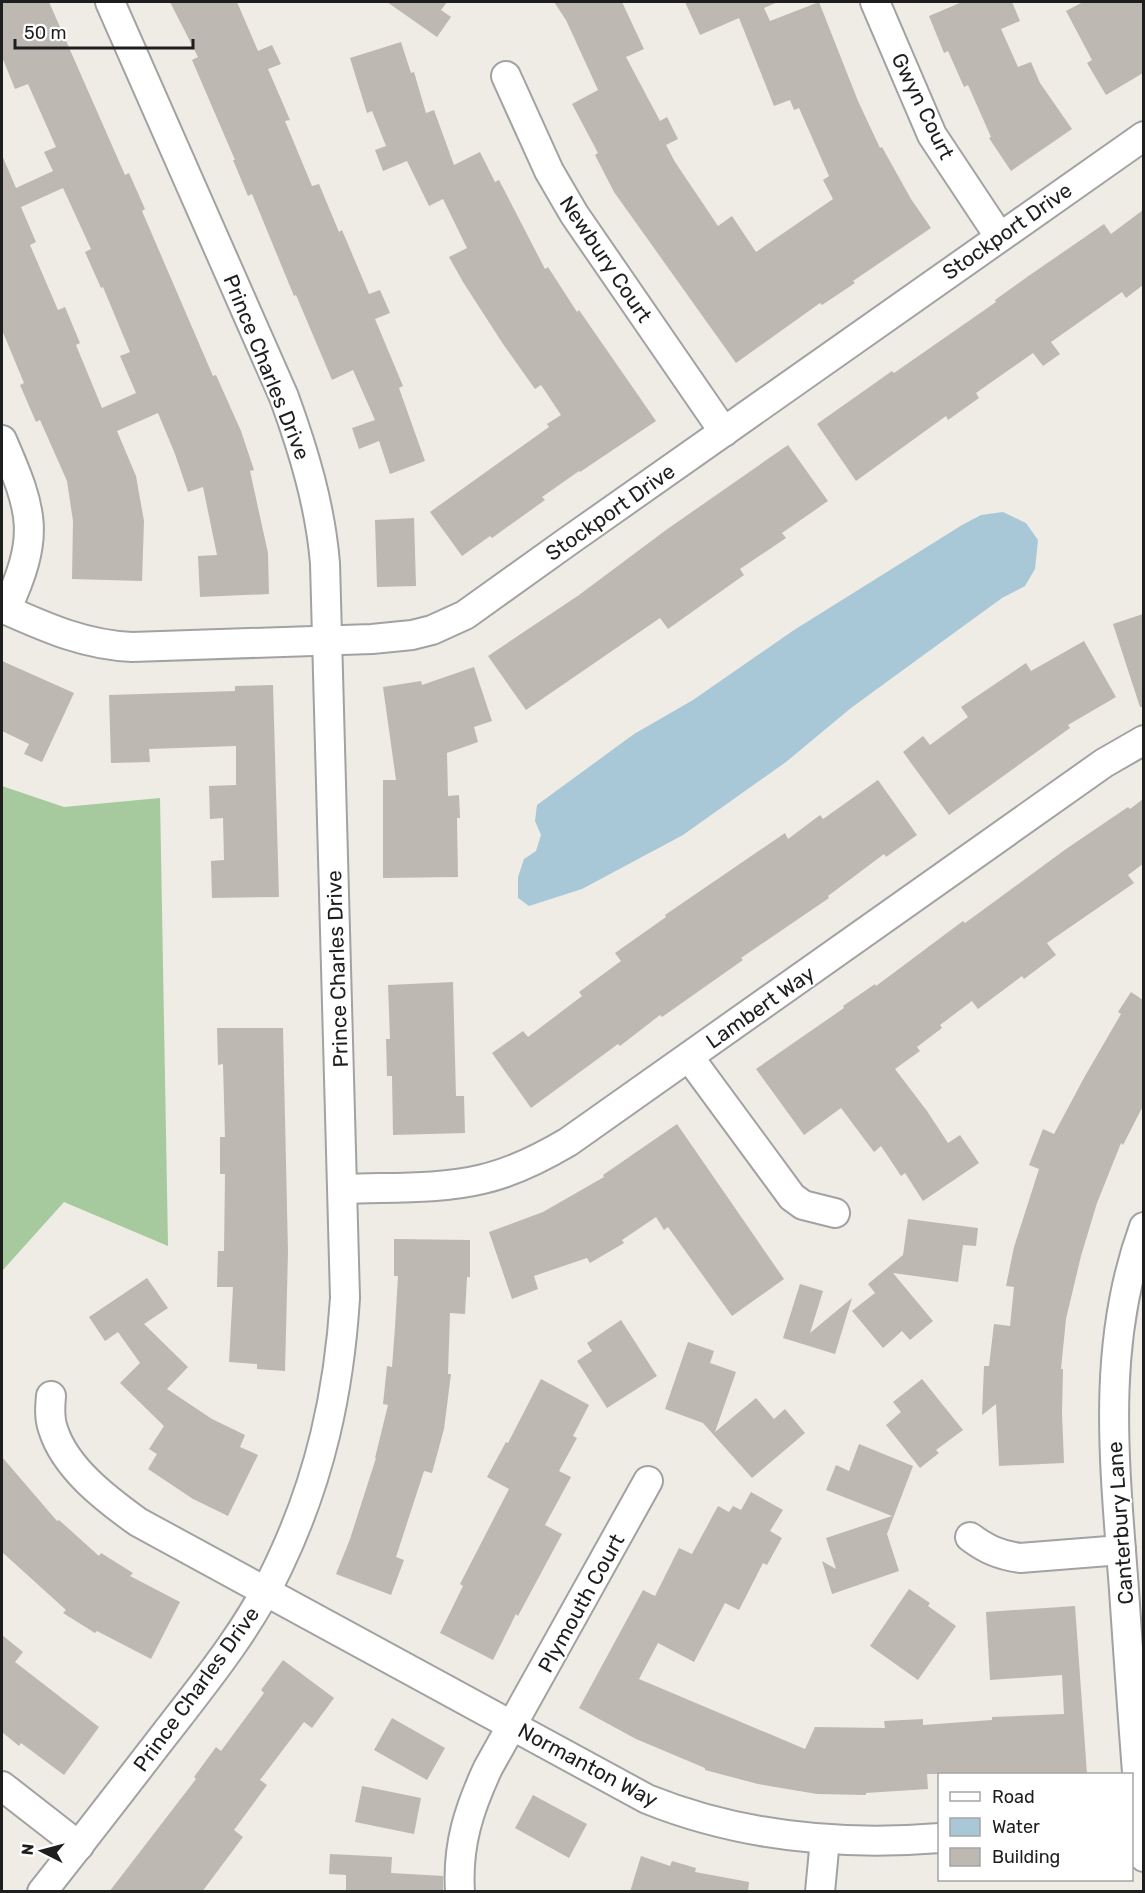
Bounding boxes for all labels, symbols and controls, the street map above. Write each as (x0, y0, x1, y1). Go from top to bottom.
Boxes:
scale bar (15, 12, 194, 50)
text: 50 m (24, 22, 67, 44)
street label: Gwyn Court (886, 49, 960, 163)
street label: Stockport Drive (937, 177, 1077, 285)
street label: Newbury Court (555, 191, 657, 327)
street label: Prince Charles Drive (218, 271, 316, 463)
street label: Stockport Drive (540, 458, 680, 566)
street label: Prince Charles Drive (321, 870, 353, 1068)
street label: Lambert Way (701, 960, 819, 1054)
street label: Canterbury Lane (1102, 1441, 1138, 1605)
street label: Plymouth Court (533, 1529, 629, 1677)
street label: Prince Charles Drive (128, 1602, 264, 1776)
street label: Normanton Way (514, 1718, 662, 1813)
legend (938, 1773, 1133, 1881)
text: Road (992, 1786, 1035, 1808)
text: Water (992, 1816, 1040, 1838)
north arrow (12, 1821, 72, 1881)
text: N (18, 1843, 38, 1856)
text: Building (992, 1846, 1060, 1868)

